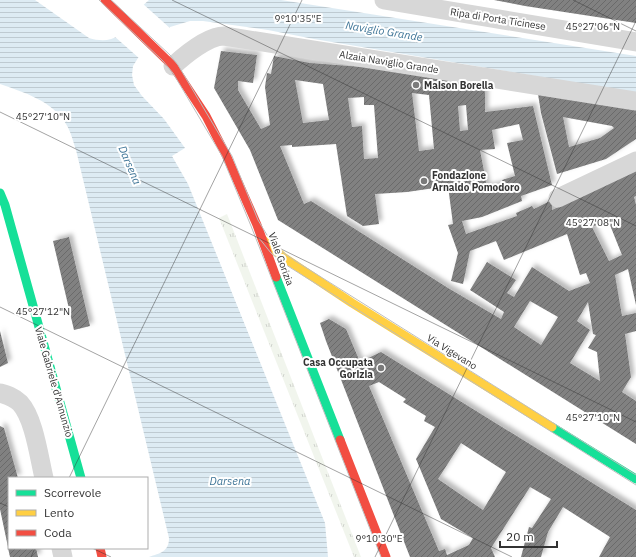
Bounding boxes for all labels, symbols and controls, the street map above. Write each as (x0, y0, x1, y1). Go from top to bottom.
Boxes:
street label: Ripa di Porta Ticinese (449, 5, 547, 33)
text: 9°10'35"E (274, 12, 322, 25)
water label: Naviglio Grande (344, 18, 424, 44)
text: 45°27'06"N (566, 20, 620, 33)
street label: Alzaia Naviglio Grande (338, 48, 440, 76)
place label: Maison Borella (424, 79, 494, 92)
marker: Maison Borella (411, 80, 421, 90)
text: 45°27'10"N (16, 110, 70, 123)
water label: Darsena (116, 143, 144, 187)
place label: Fondazione Arnaldo Pomodoro (432, 169, 520, 194)
marker: Fondazione Arnaldo Pomodoro (419, 176, 429, 186)
text: 45°27'08"N (566, 216, 620, 229)
street label: Viale Gorizia (265, 231, 297, 288)
text: 45°27'12"N (16, 305, 70, 318)
street label: Viale Gabriele d'Annunzio (32, 325, 76, 439)
street label: Via Vigevano (424, 331, 480, 373)
place label: Casa Occupata Gorizia (303, 356, 373, 381)
marker: Casa Occupata Gorizia (376, 363, 386, 373)
text: 45°27'10"N (566, 411, 620, 424)
water label: Darsena (209, 474, 251, 488)
legend (8, 477, 148, 549)
text: Scorrevole (44, 485, 102, 500)
text: Lento (44, 505, 74, 520)
scale bar (500, 523, 557, 549)
text: Coda (44, 525, 72, 540)
text: 20 m (506, 529, 534, 544)
text: 9°10'30"E (355, 532, 403, 545)

